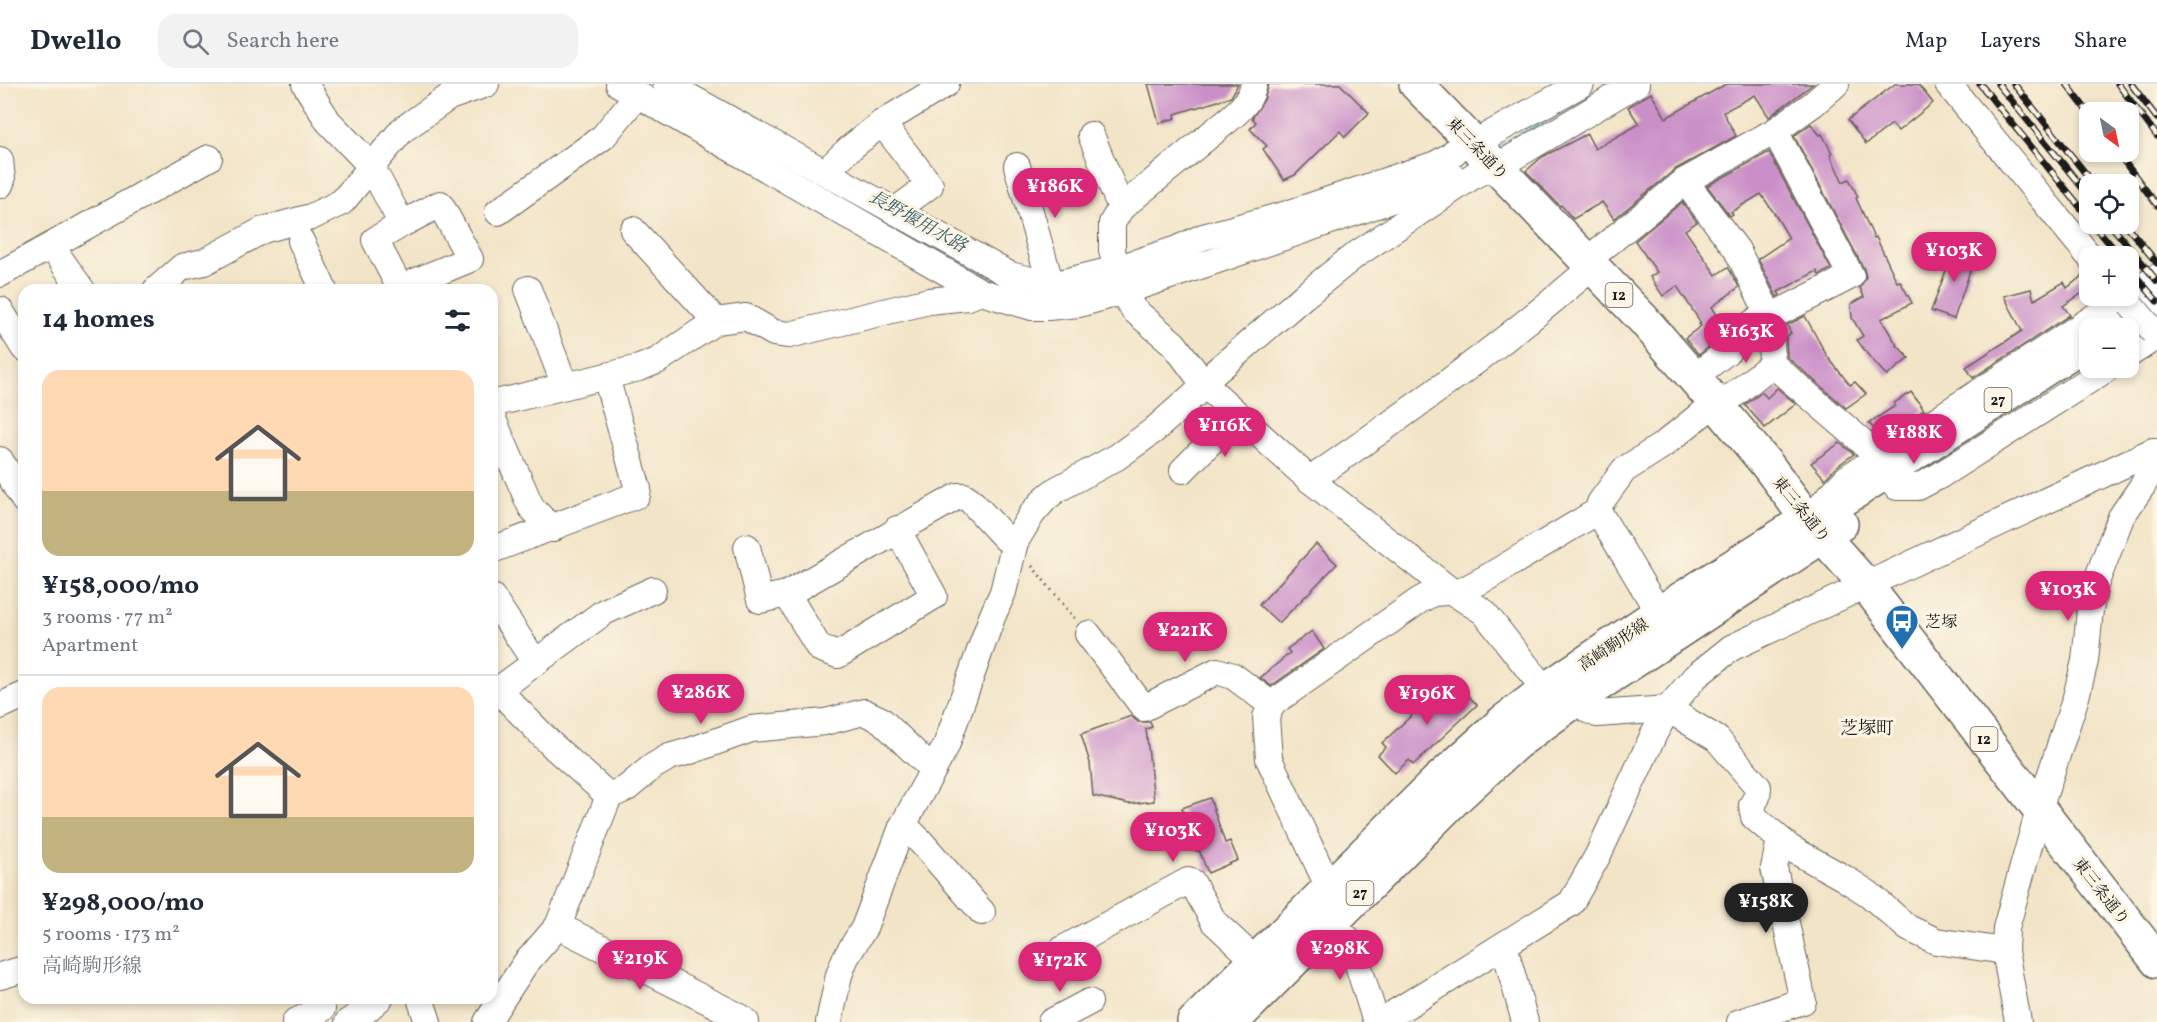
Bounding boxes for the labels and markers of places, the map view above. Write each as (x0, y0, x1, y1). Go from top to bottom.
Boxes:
pin: ¥186K (1013, 168, 1097, 219)
pin: ¥103K (1912, 232, 1996, 283)
pin: ¥163K (1704, 313, 1788, 364)
pin: ¥116K (1183, 407, 1267, 458)
pin: ¥188K (1872, 414, 1956, 465)
pin: ¥103K (2026, 571, 2110, 622)
bus stop icon: 芝塚 (1884, 603, 1920, 650)
pin: ¥221K (1143, 612, 1227, 663)
place label: 芝塚 (1925, 612, 1957, 634)
pin: ¥286K (659, 674, 743, 725)
pin: ¥196K (1385, 675, 1469, 726)
pin: ¥103K (1131, 812, 1215, 863)
pin: ¥158K (1724, 883, 1808, 934)
pin: ¥298K (1298, 930, 1382, 981)
pin: ¥219K (598, 940, 682, 991)
pin: ¥172K (1018, 942, 1102, 993)

